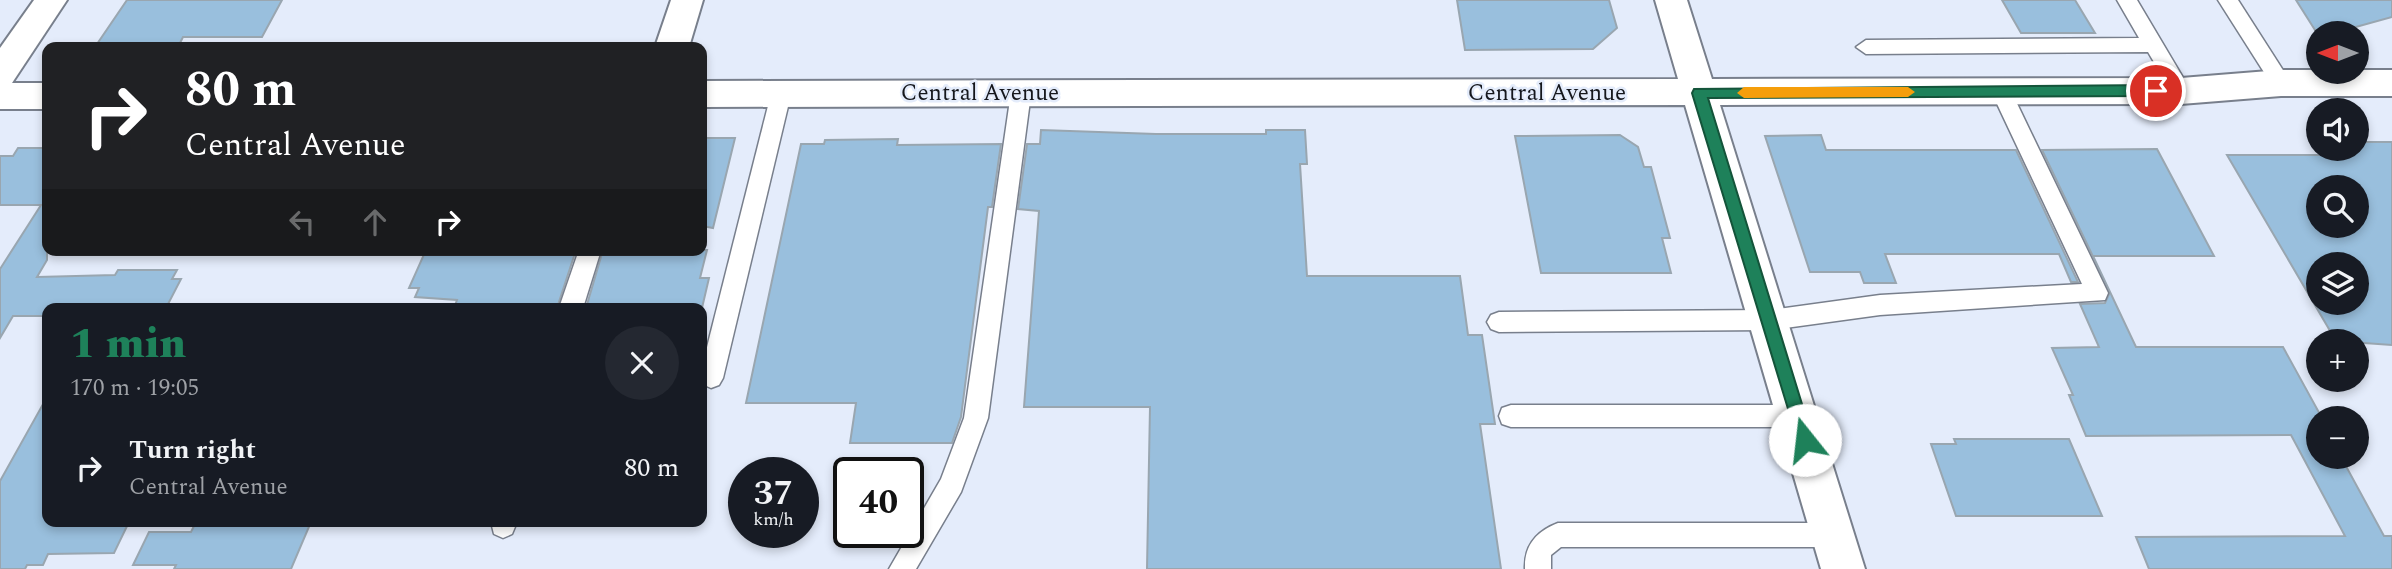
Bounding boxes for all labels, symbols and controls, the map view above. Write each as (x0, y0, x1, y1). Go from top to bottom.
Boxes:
north arrow (2306, 21, 2370, 84)
map controls (2306, 21, 2369, 469)
text: 80 m (185, 53, 296, 128)
pin (2126, 61, 2186, 121)
icon: right (70, 70, 161, 161)
icon: arrive (2137, 72, 2175, 110)
street label: Central Avenue (901, 76, 1059, 111)
street label: Central Avenue (1468, 76, 1626, 111)
button: sound (2306, 98, 2369, 161)
text: Central Avenue (185, 121, 406, 170)
button: search (2306, 175, 2369, 238)
icon: left (283, 203, 321, 241)
icon: ahead (356, 203, 394, 241)
icon: right (429, 203, 467, 241)
button: layers (2306, 252, 2369, 315)
text: 1 min (70, 313, 186, 376)
button: close (605, 326, 679, 400)
button: + (2306, 329, 2369, 392)
text: 170 m · 19:05 (70, 371, 199, 406)
position arrow (1768, 403, 1842, 477)
button: − (2306, 406, 2369, 469)
text: Turn right (129, 430, 256, 470)
text: 80 m (624, 448, 679, 488)
icon: right (70, 449, 108, 487)
speed limit sign: 40 (833, 457, 924, 548)
text: 37 (754, 467, 793, 520)
text: Central Avenue (129, 470, 288, 505)
text: km/h (753, 506, 794, 533)

